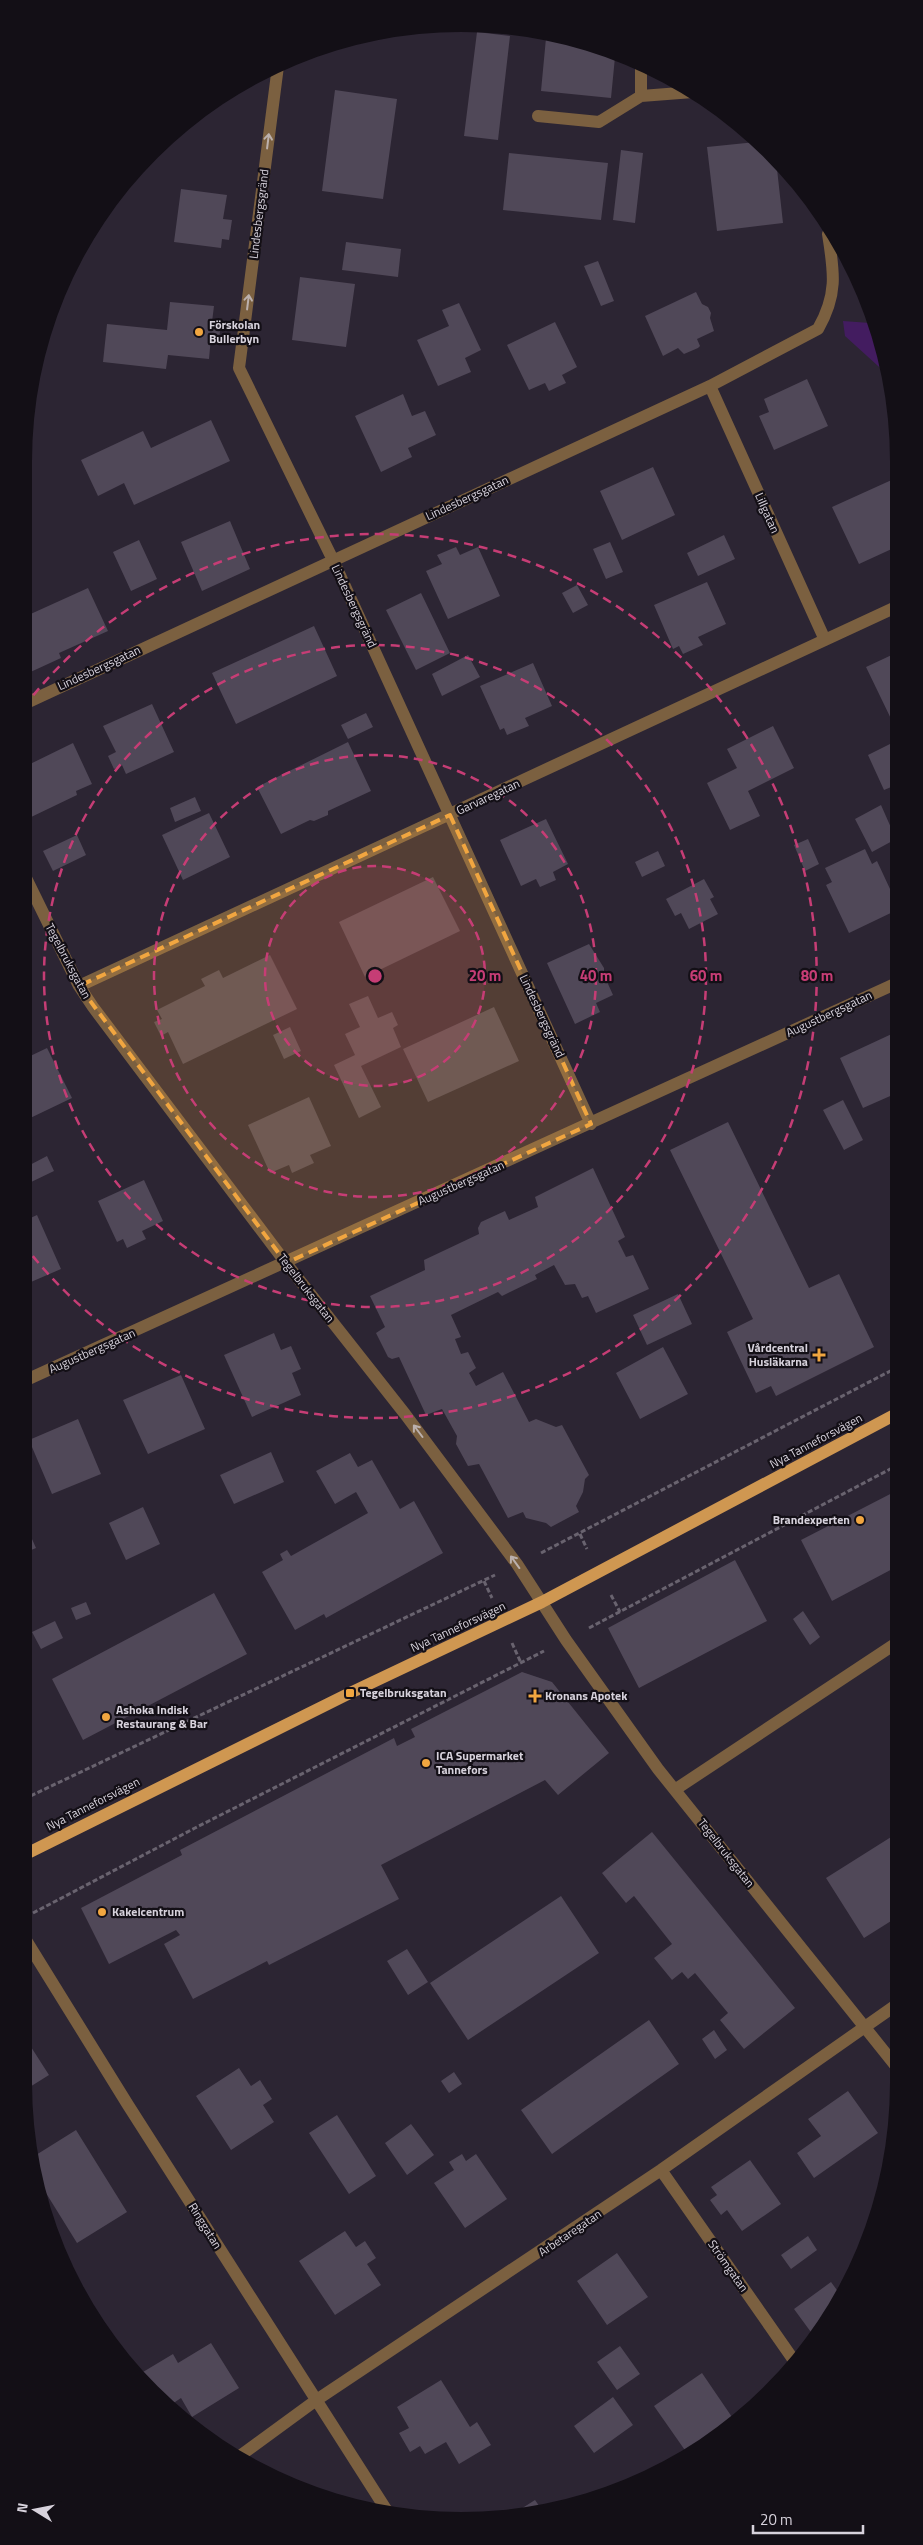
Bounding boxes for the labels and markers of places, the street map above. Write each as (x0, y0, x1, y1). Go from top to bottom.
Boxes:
place label: Förskolan Bullerbyn (209, 315, 260, 348)
marker: Förskolan Bullerbyn (193, 326, 205, 338)
centre of rings (366, 967, 384, 985)
place label: Vårdcentral Husläkarna (748, 1338, 808, 1371)
marker: Vårdcentral Husläkarna (812, 1348, 826, 1362)
place label: Brandexperten (773, 1510, 850, 1529)
marker: Brandexperten (854, 1514, 866, 1526)
place label: Tegelbruksgatan (360, 1683, 447, 1702)
place label: Kronans Apotek (545, 1686, 628, 1705)
marker: Tegelbruksgatan (344, 1687, 356, 1699)
marker: Kronans Apotek (529, 1690, 541, 1702)
place label: Ashoka Indisk Restaurang & Bar (116, 1700, 208, 1733)
marker: Ashoka Indisk Restaurang & Bar (100, 1711, 112, 1723)
place label: ICA Supermarket Tannefors (436, 1746, 524, 1779)
marker: ICA Supermarket Tannefors (420, 1757, 432, 1769)
place label: Kakelcentrum (112, 1902, 184, 1921)
marker: Kakelcentrum (96, 1906, 108, 1918)

